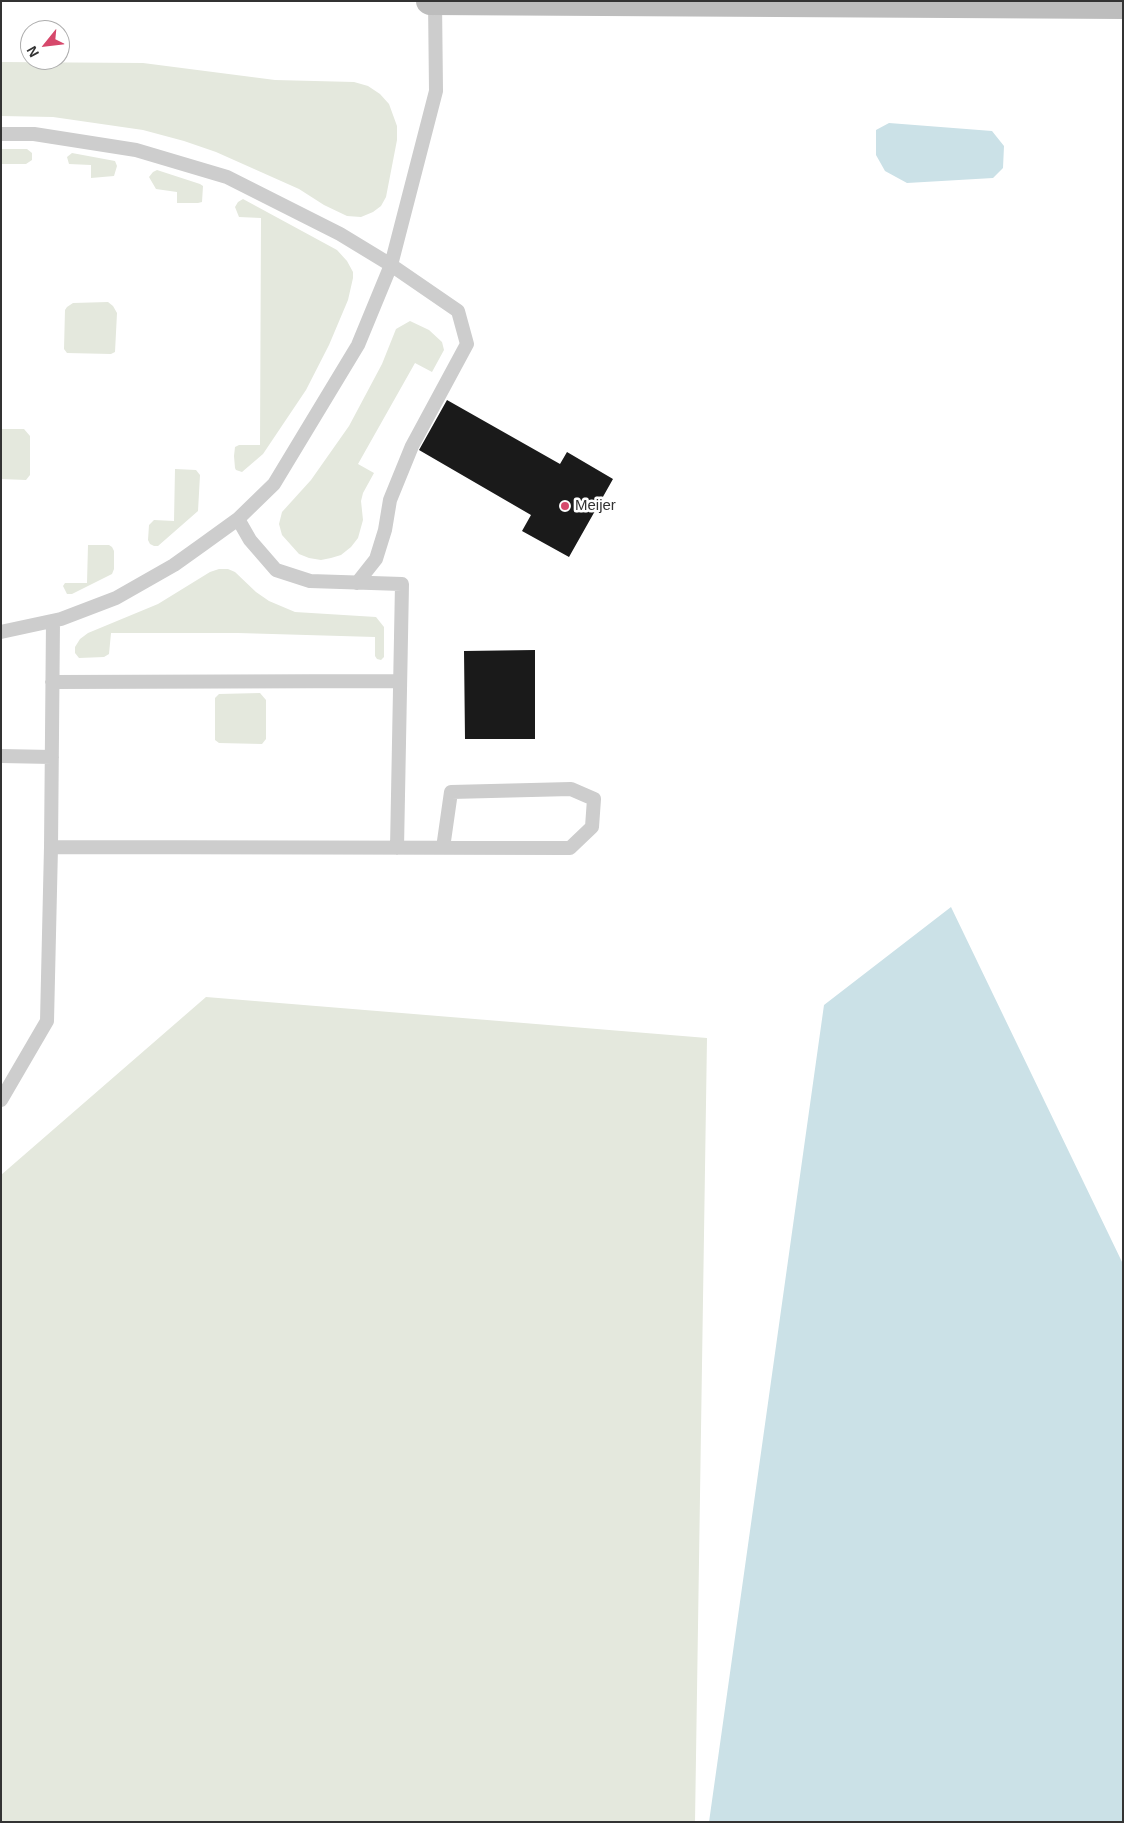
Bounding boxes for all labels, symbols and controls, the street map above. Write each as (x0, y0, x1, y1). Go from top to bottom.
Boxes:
north arrow (20, 20, 70, 70)
text: N (23, 43, 42, 60)
place label: Meijer (575, 497, 616, 515)
marker: Meijer (559, 500, 571, 512)

